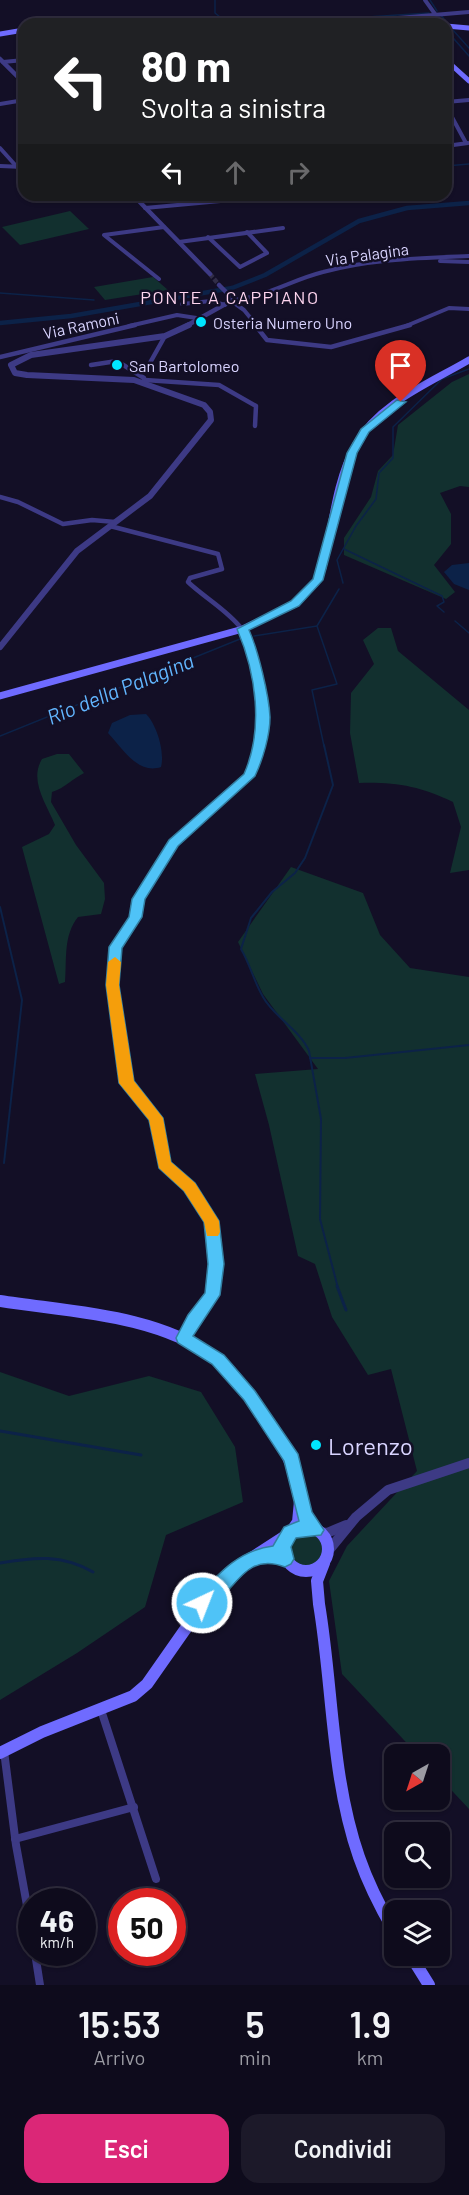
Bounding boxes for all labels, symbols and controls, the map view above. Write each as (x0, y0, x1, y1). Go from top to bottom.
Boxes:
text: 80 m (141, 40, 231, 90)
icon: left (42, 42, 120, 120)
text: Svolta a sinistra (141, 91, 326, 123)
icon: left (156, 156, 189, 189)
icon: ahead (219, 156, 252, 189)
icon: right (282, 156, 315, 189)
street label: Via Palagina (324, 239, 410, 269)
district label: PONTE A CAPPIANO (140, 286, 320, 308)
street label: Via Ramoni (41, 308, 121, 342)
place label: Osteria Numero Uno (213, 313, 352, 332)
marker: Osteria Numero Uno (194, 315, 208, 329)
pin (375, 340, 426, 402)
icon: arrive (384, 349, 417, 382)
place label: San Bartolomeo (129, 356, 240, 375)
marker: San Bartolomeo (110, 358, 124, 372)
water label: Rio della Palagina (43, 647, 197, 729)
place label: Lorenzo (328, 1431, 413, 1460)
marker: Lorenzo (309, 1438, 323, 1452)
position arrow (170, 1571, 234, 1635)
north arrow (384, 1744, 450, 1810)
map controls (384, 1744, 450, 1966)
button: search (384, 1822, 450, 1888)
speed limit sign: 50 (108, 1888, 186, 1966)
button: layers (384, 1900, 450, 1966)
text: 46 (40, 1902, 74, 1938)
text: km/h (40, 1933, 74, 1951)
text: 15:53 (78, 2002, 161, 2045)
text: 5 (246, 2002, 265, 2045)
text: 1.9 (349, 2002, 391, 2045)
text: Arrivo (94, 2045, 145, 2069)
text: min (239, 2045, 271, 2069)
text: km (357, 2045, 383, 2069)
button: Esci (24, 2114, 229, 2183)
button: Condividi (241, 2114, 445, 2183)

